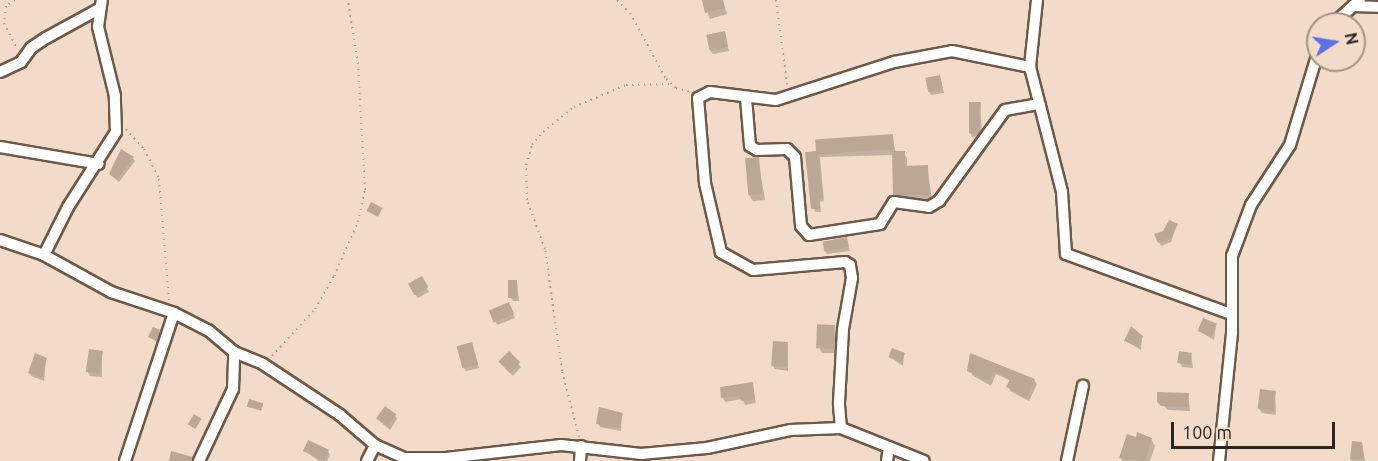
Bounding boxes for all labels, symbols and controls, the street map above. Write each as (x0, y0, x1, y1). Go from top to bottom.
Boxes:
north arrow (1306, 12, 1366, 72)
text: N (1342, 31, 1362, 46)
scale bar (1174, 410, 1338, 448)
text: 100 m (1182, 422, 1232, 442)

